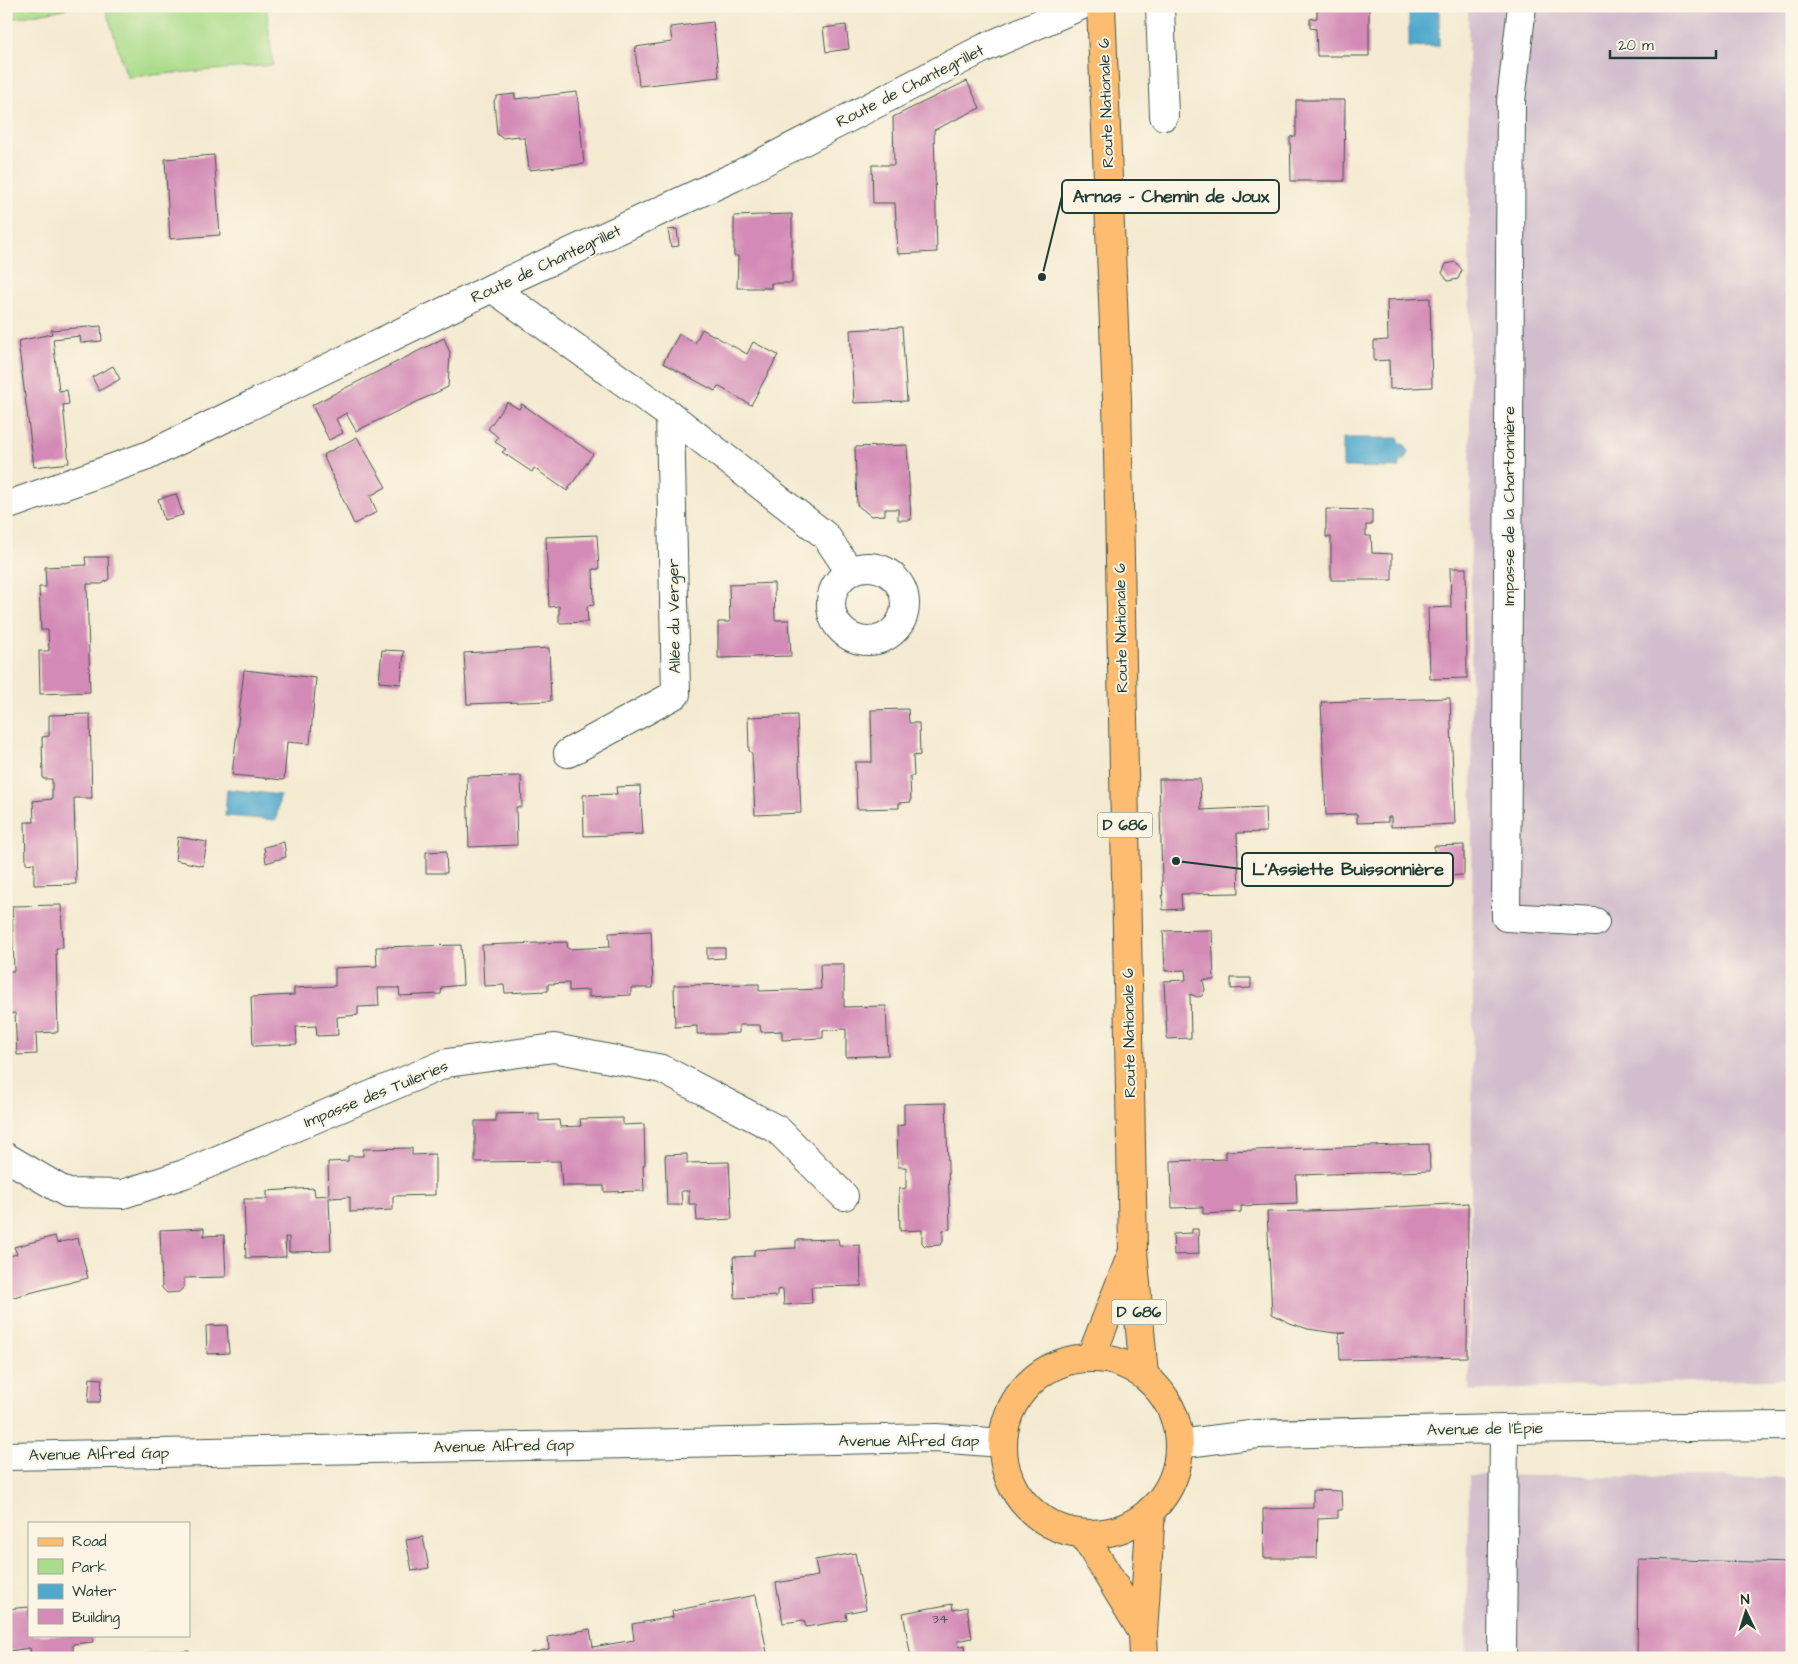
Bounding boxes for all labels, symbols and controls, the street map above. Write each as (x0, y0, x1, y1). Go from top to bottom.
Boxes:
scale bar (1610, 28, 1717, 60)
text: 20 m (1618, 35, 1654, 56)
street label: Route Nationale 6 (1093, 38, 1119, 168)
street label: Route de Chantegrillet (832, 39, 989, 134)
callout: Arnas - Chemin de Joux (1062, 180, 1279, 213)
text: Arnas - Chemin de Joux (1073, 184, 1270, 209)
street label: Route de Chantegrillet (467, 219, 626, 309)
street label: Impasse de la Chartonnière (1498, 406, 1520, 606)
street label: Allée du Verger (662, 558, 687, 674)
street label: Route Nationale 6 (1109, 563, 1133, 693)
road number: D 686 (1098, 812, 1152, 838)
callout: L'Assiette Buissonnière (1242, 853, 1453, 886)
text: L'Assiette Buissonnière (1252, 857, 1444, 882)
street label: Route Nationale 6 (1117, 968, 1141, 1098)
street label: Impasse des Tuileries (301, 1055, 451, 1133)
road number: D 686 (1112, 1300, 1166, 1324)
street label: Avenue de l'Épie (1427, 1417, 1544, 1441)
street label: Avenue Alfred Gap (839, 1430, 980, 1452)
street label: Avenue Alfred Gap (433, 1434, 575, 1458)
street label: Avenue Alfred Gap (28, 1442, 170, 1466)
legend (28, 1522, 190, 1636)
text: Road (72, 1531, 107, 1552)
text: Park (72, 1557, 107, 1578)
text: Water (72, 1581, 116, 1602)
north arrow (1720, 1586, 1770, 1636)
text: N (1740, 1590, 1750, 1610)
text: Building (72, 1607, 120, 1629)
house number: 34 (932, 1609, 949, 1629)

